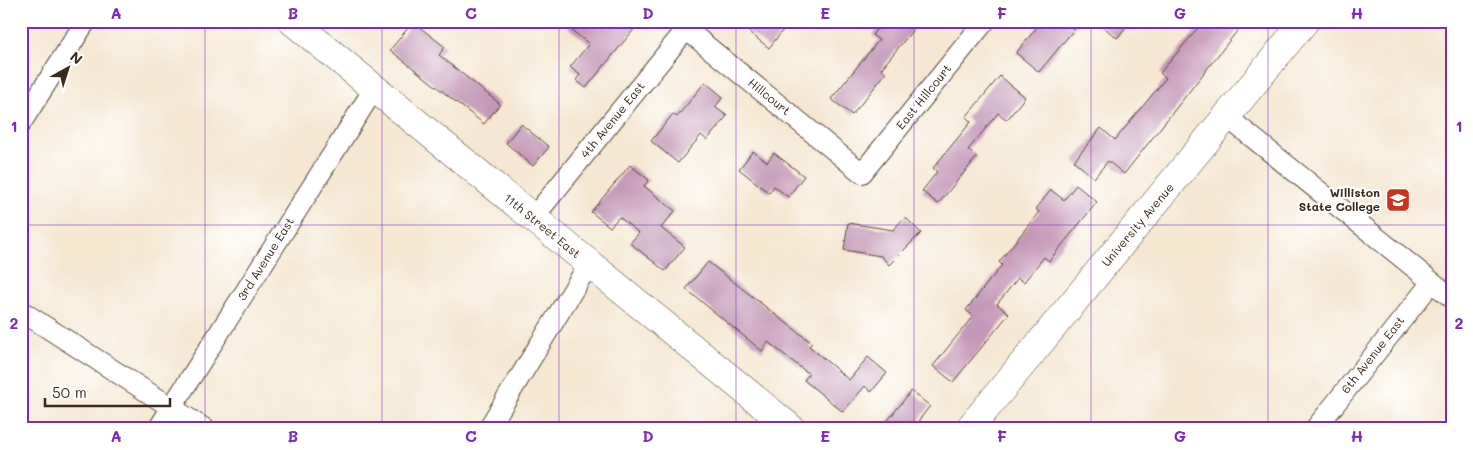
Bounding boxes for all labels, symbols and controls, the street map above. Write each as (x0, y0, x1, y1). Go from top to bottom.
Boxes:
text: A (110, 2, 122, 23)
text: B (288, 2, 298, 23)
text: C (465, 2, 477, 23)
text: D (642, 2, 654, 23)
text: E (820, 2, 830, 23)
text: F (997, 2, 1007, 23)
text: G (1174, 2, 1186, 23)
text: H (1351, 2, 1363, 23)
north arrow (42, 42, 92, 92)
text: N (66, 47, 87, 68)
street label: East Hillcourt (892, 60, 954, 132)
street label: Hillcourt (745, 74, 794, 118)
street label: 4th Avenue East (577, 78, 648, 161)
text: 1 (10, 115, 18, 136)
text: 1 (1455, 115, 1463, 136)
street label: University Avenue (1098, 179, 1177, 270)
place label: Williston State College (1299, 184, 1380, 214)
school or university icon: Williston State College (1385, 187, 1411, 213)
street label: 11th Street East (501, 189, 584, 261)
street label: 3rd Avenue East (233, 214, 297, 303)
text: 2 (10, 312, 19, 333)
street label: 6th Avenue East (1337, 312, 1407, 396)
text: 2 (1455, 312, 1464, 333)
scale bar (45, 375, 170, 407)
text: 50 m (52, 382, 87, 402)
text: A (110, 425, 122, 446)
text: B (288, 425, 298, 446)
text: C (465, 425, 477, 446)
text: D (642, 425, 654, 446)
text: E (820, 425, 830, 446)
text: F (997, 425, 1007, 446)
text: G (1174, 425, 1186, 446)
text: H (1351, 425, 1363, 446)

